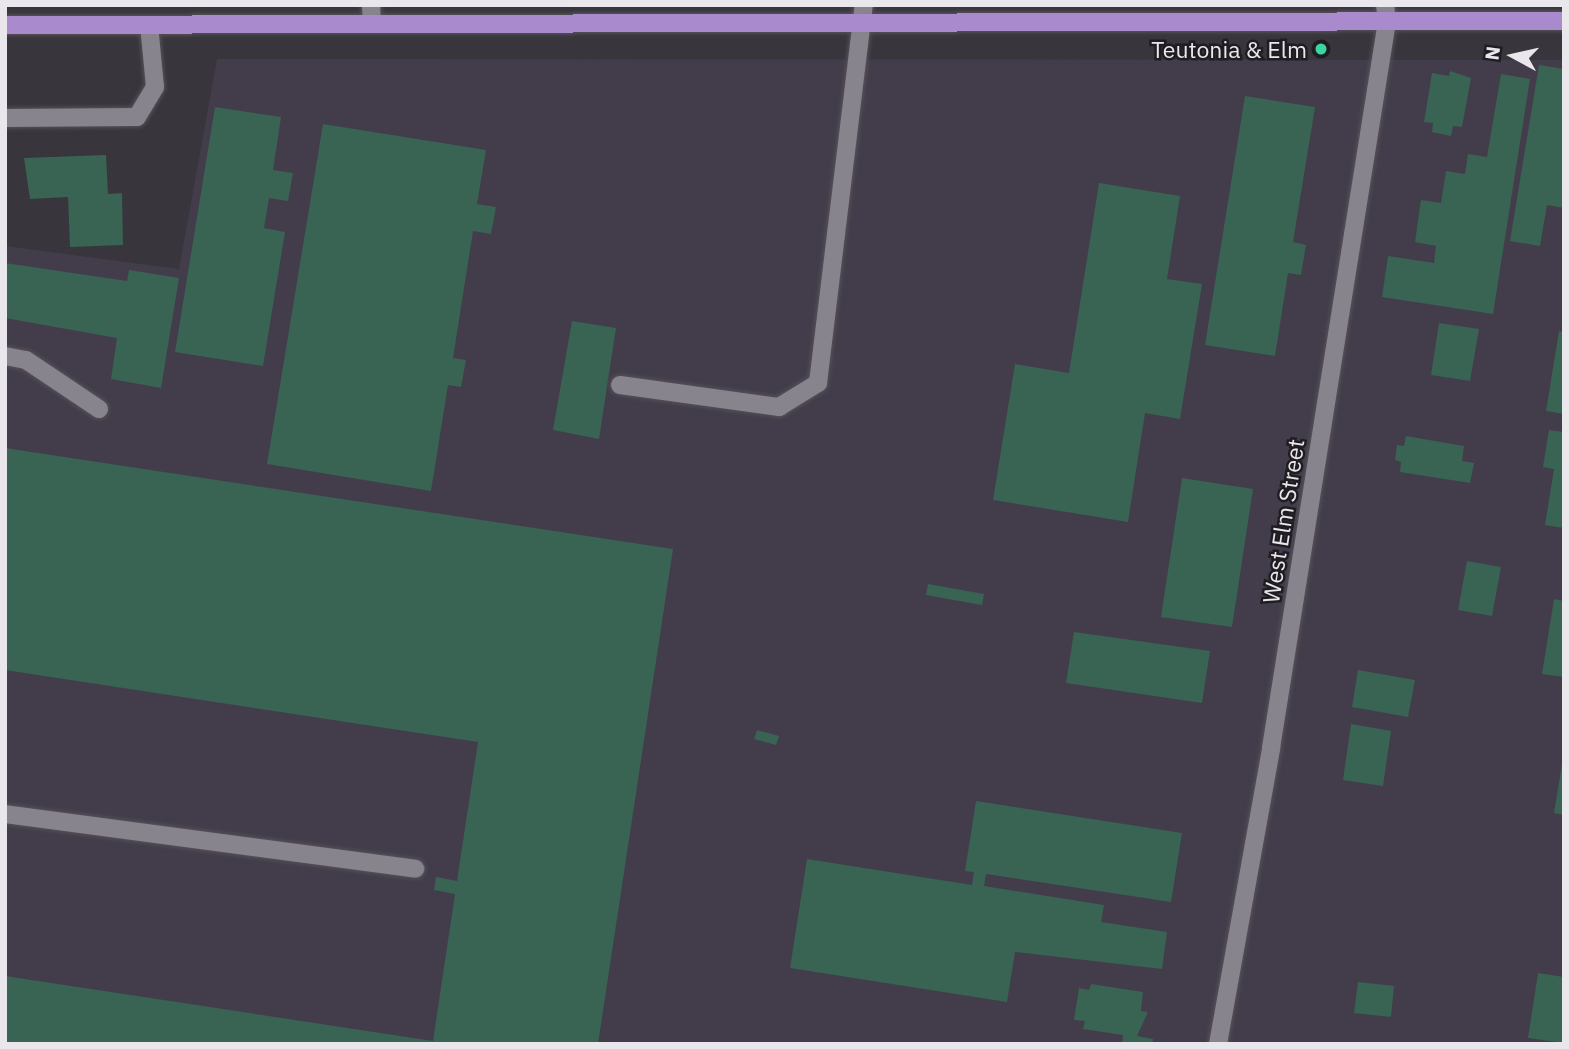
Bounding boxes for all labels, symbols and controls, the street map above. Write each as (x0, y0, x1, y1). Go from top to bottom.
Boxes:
north arrow (1478, 21, 1548, 91)
place label: Teutonia & Elm (1151, 35, 1307, 63)
marker: Teutonia & Elm (1313, 41, 1329, 57)
text: N (1479, 45, 1505, 62)
street label: West Elm Street (1256, 437, 1310, 605)

